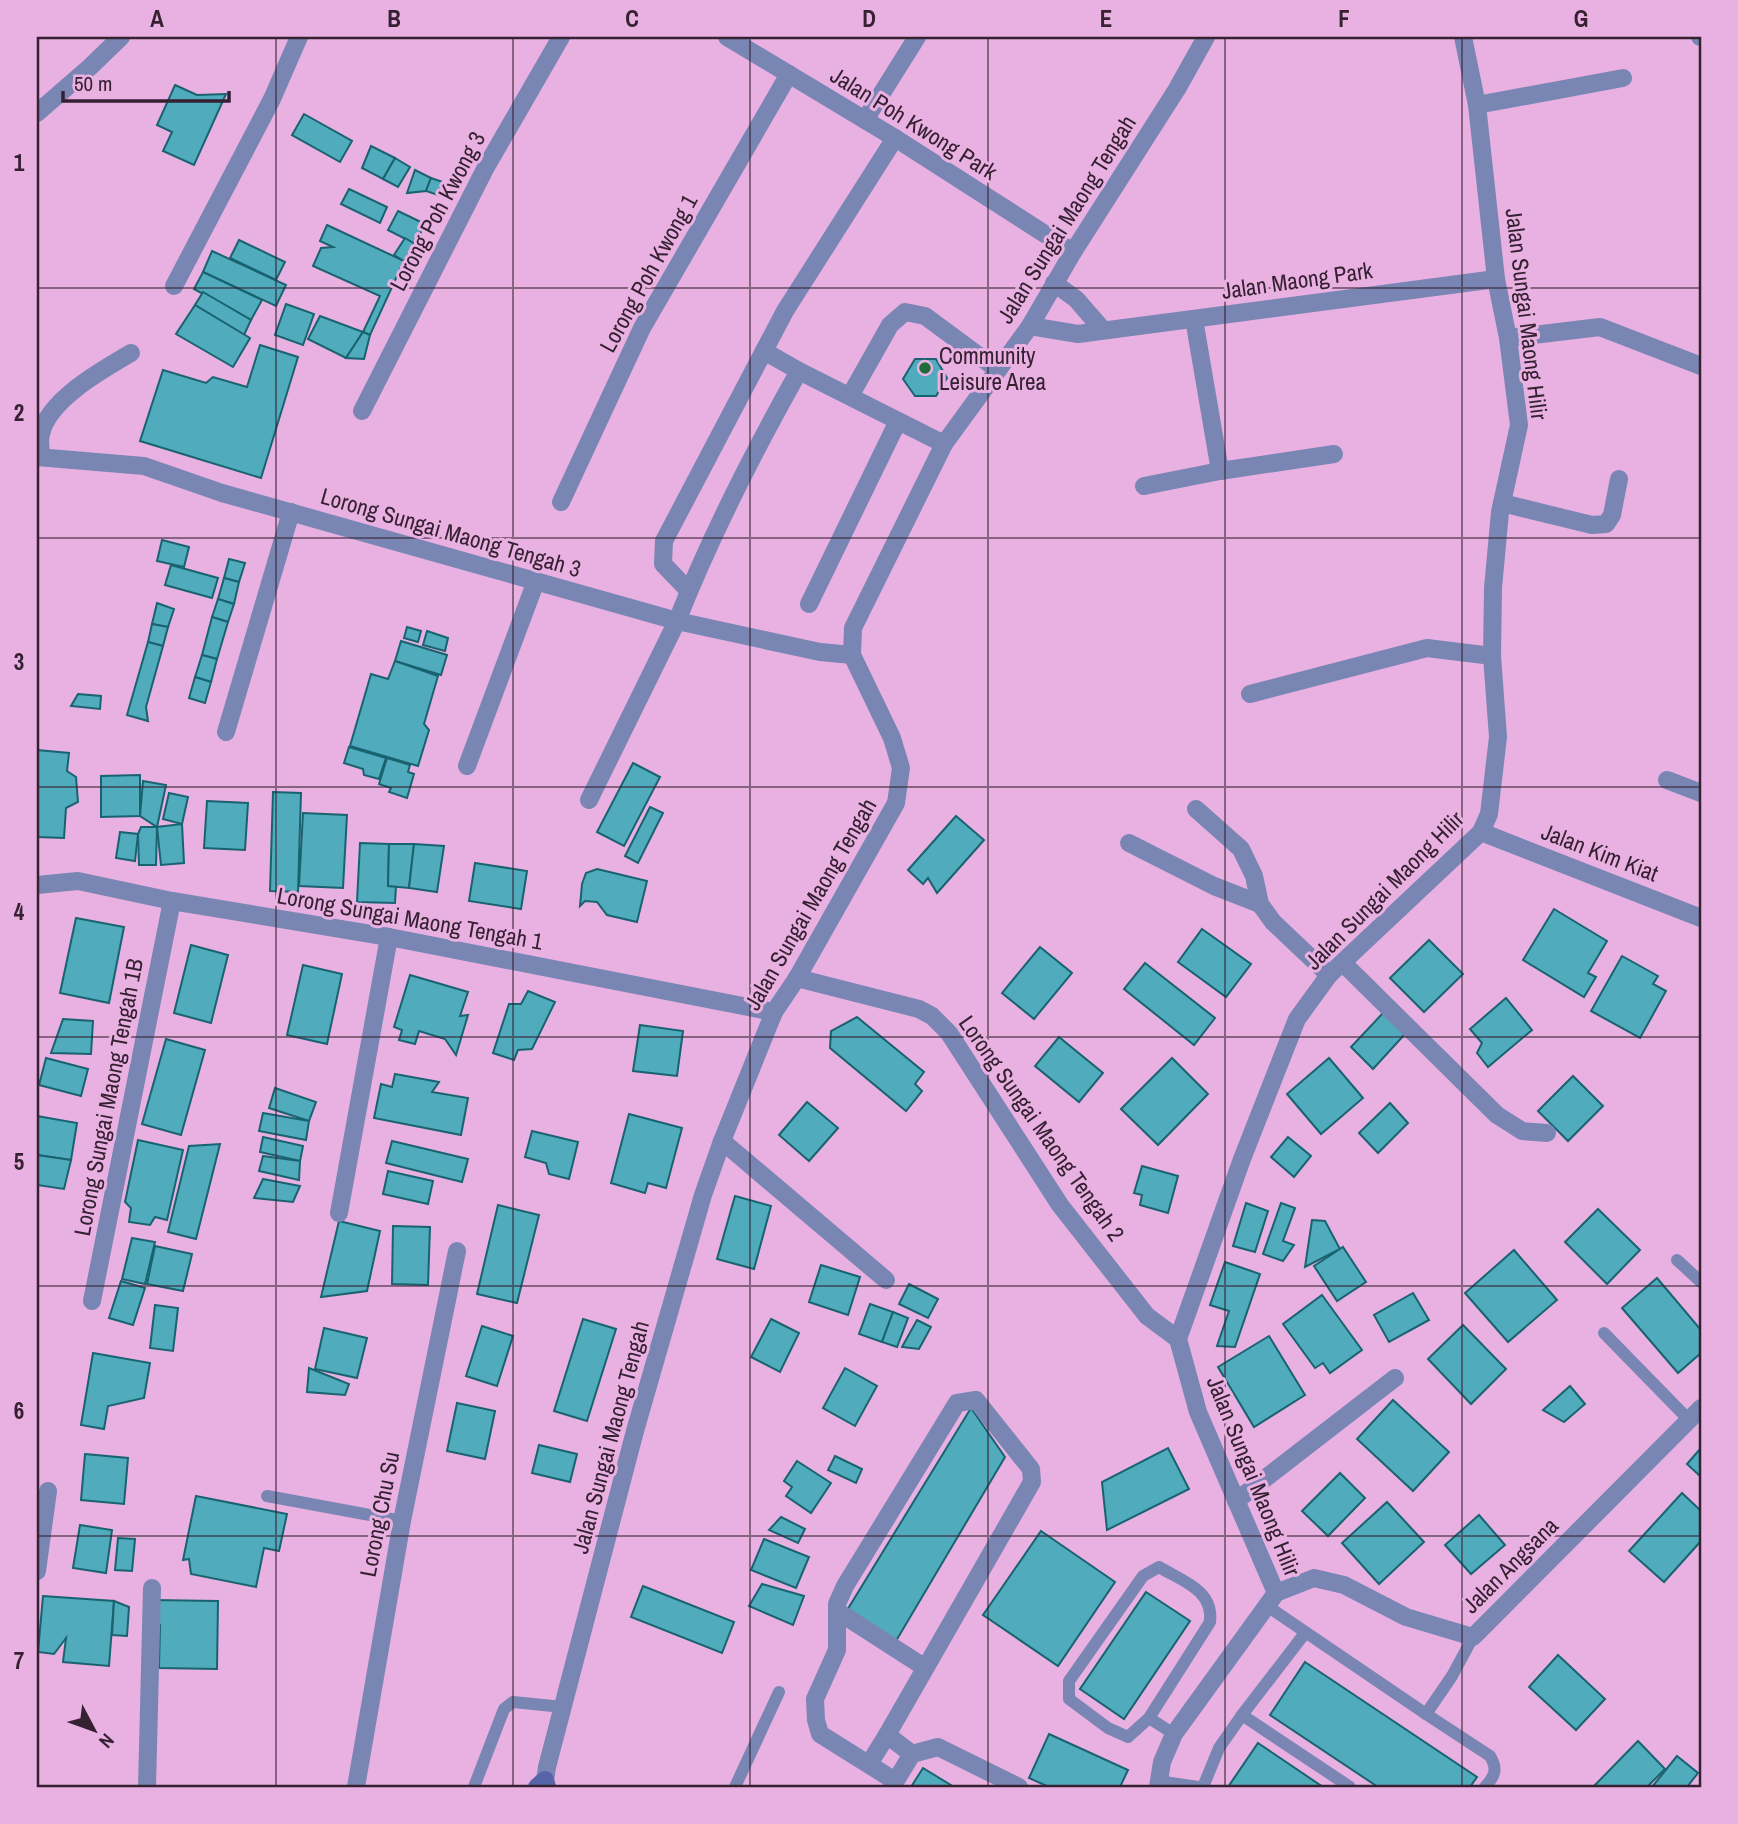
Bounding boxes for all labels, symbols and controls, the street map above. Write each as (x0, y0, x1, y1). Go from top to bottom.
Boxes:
text: A (150, 3, 164, 34)
text: B (387, 3, 401, 34)
text: C (625, 3, 639, 34)
text: D (862, 3, 876, 34)
text: E (1100, 3, 1112, 34)
text: F (1338, 3, 1350, 34)
text: G (1574, 3, 1588, 34)
street label: Jalan Poh Kwong Park (825, 59, 1004, 187)
scale bar (63, 60, 229, 104)
text: 50 m (74, 69, 112, 98)
street label: Jalan Sungai Maong Tengah (989, 109, 1143, 329)
street label: Lorong Poh Kwong 3 (382, 126, 492, 296)
text: 1 (14, 147, 25, 178)
street label: Lorong Poh Kwong 1 (592, 188, 705, 358)
street label: Jalan Sungai Maong Hilir (1499, 206, 1555, 422)
street label: Jalan Maong Park (1220, 254, 1375, 306)
place label: Community Leisure Area (939, 340, 1046, 397)
marker: Community Leisure Area (917, 360, 933, 376)
text: 2 (14, 397, 24, 428)
street label: Lorong Sungai Maong Tengah 3 (317, 480, 585, 584)
text: 3 (14, 646, 24, 677)
street label: Jalan Sungai Maong Tengah (737, 792, 883, 1016)
street label: Jalan Sungai Maong Hilir (1298, 803, 1471, 976)
street label: Jalan Kim Kiat (1537, 816, 1663, 888)
street label: Lorong Sungai Maong Tengah 1 (275, 879, 546, 957)
text: 4 (14, 896, 25, 927)
street label: Lorong Sungai Maong Tengah 1B (66, 956, 150, 1238)
street label: Lorong Sungai Maong Tengah 2 (952, 1009, 1132, 1247)
text: 5 (14, 1146, 24, 1177)
street label: Jalan Sungai Maong Tengah (564, 1317, 656, 1557)
street label: Jalan Sungai Maong Hilir (1200, 1372, 1309, 1581)
text: 6 (14, 1395, 24, 1426)
street label: Lorong Chu Su (352, 1449, 406, 1579)
street label: Jalan Angsana (1455, 1510, 1565, 1620)
text: 7 (14, 1645, 24, 1676)
north arrow (60, 1694, 130, 1764)
text: N (93, 1728, 120, 1754)

